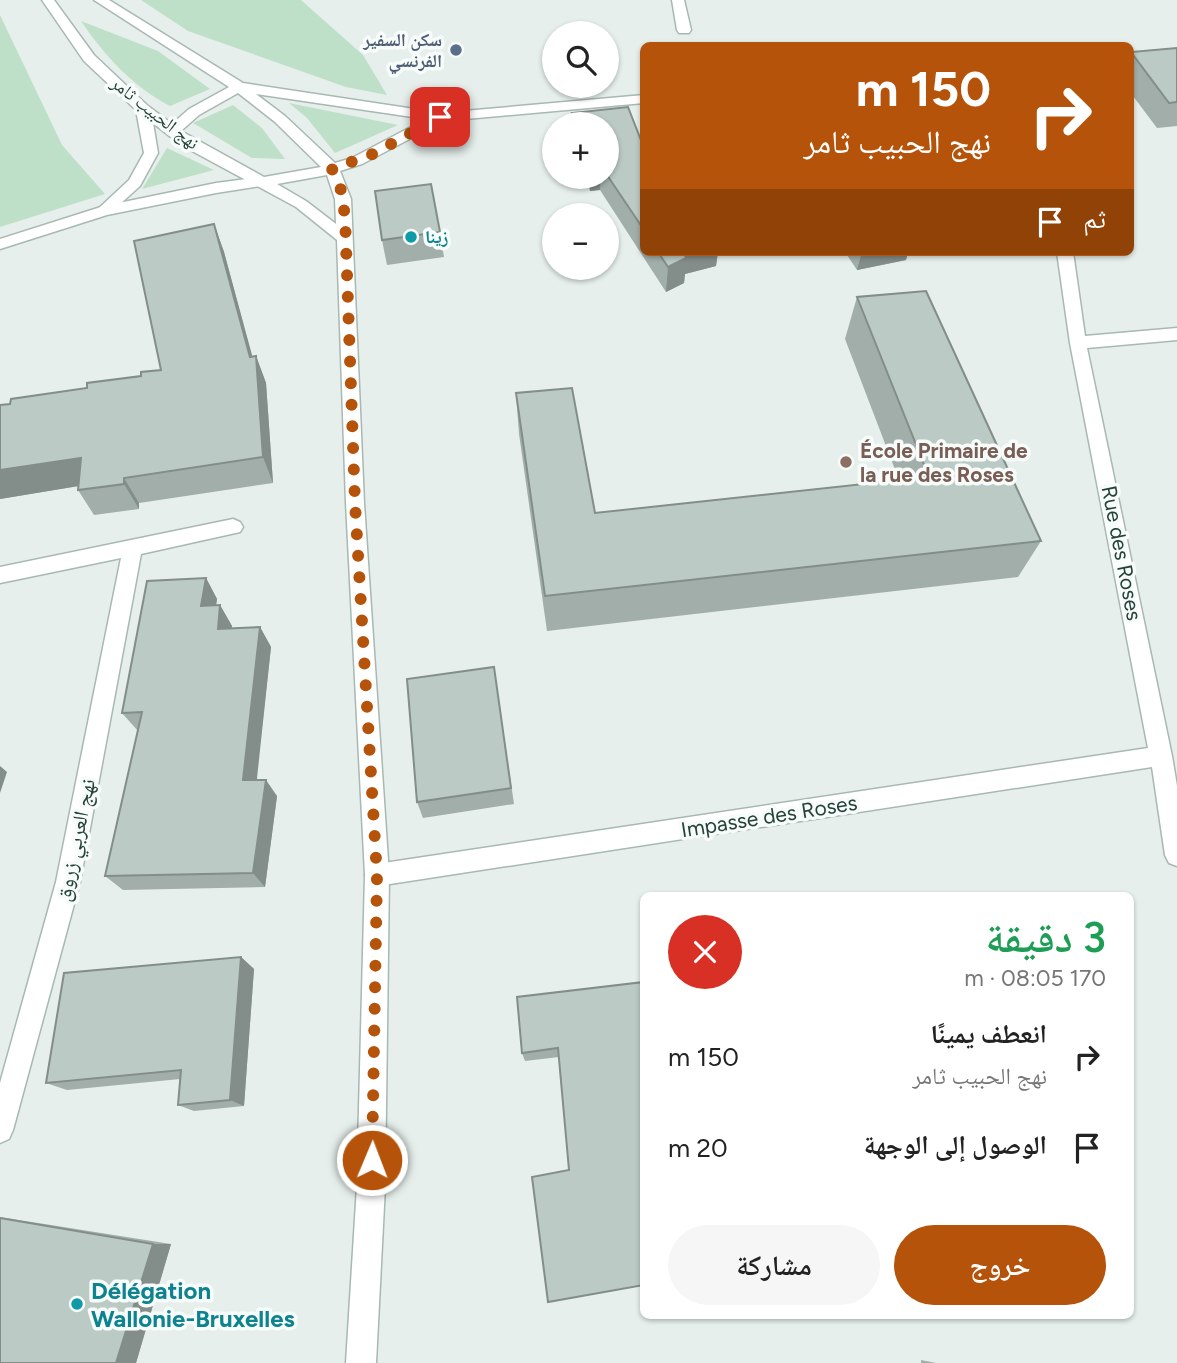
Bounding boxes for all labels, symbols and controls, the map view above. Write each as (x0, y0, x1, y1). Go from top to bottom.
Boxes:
map controls (542, 21, 619, 280)
button: search (542, 21, 619, 98)
place label: سكن السفير الفرنسي (362, 29, 442, 75)
marker: سكن السفير الفرنسي (448, 42, 464, 58)
text: 150 m (856, 59, 991, 118)
icon: right (1015, 70, 1106, 161)
street label: نهج الحبيب ثامر (105, 71, 203, 155)
pin (410, 87, 470, 147)
icon: arrive (421, 98, 459, 136)
button: + (542, 112, 619, 189)
text: نهج الحبيب ثامر (804, 123, 991, 161)
button: − (542, 203, 619, 280)
icon: arrive (1031, 203, 1069, 241)
text: ثم (1083, 203, 1106, 235)
place label: زينا (425, 226, 449, 248)
marker: زينا (403, 229, 419, 245)
place label: École Primaire de la rue des Roses (860, 438, 1028, 487)
marker: École Primaire de la rue des Roses (838, 454, 854, 470)
street label: Rue des Roses (1097, 484, 1147, 622)
street label: نهج العربي زروق (50, 776, 104, 904)
street label: Impasse des Roses (679, 790, 859, 842)
text: 3 دقيقة (985, 912, 1106, 963)
button: close (668, 915, 742, 989)
text: 170 m · 08:05 (964, 964, 1106, 992)
text: انعطف يمينًا (931, 1018, 1047, 1050)
icon: right (1068, 1038, 1106, 1076)
text: 150 m (668, 1041, 739, 1073)
text: نهج الحبيب ثامر (912, 1062, 1047, 1090)
position arrow (335, 1123, 409, 1197)
text: الوصول إلى الوجهة (864, 1129, 1047, 1161)
icon: arrive (1068, 1129, 1106, 1167)
text: 20 m (668, 1132, 728, 1164)
button: مشاركة (668, 1225, 880, 1305)
button: خروج (894, 1225, 1106, 1305)
place label: Délégation Wallonie-Bruxelles (91, 1276, 295, 1333)
marker: Délégation Wallonie-Bruxelles (69, 1296, 85, 1312)

